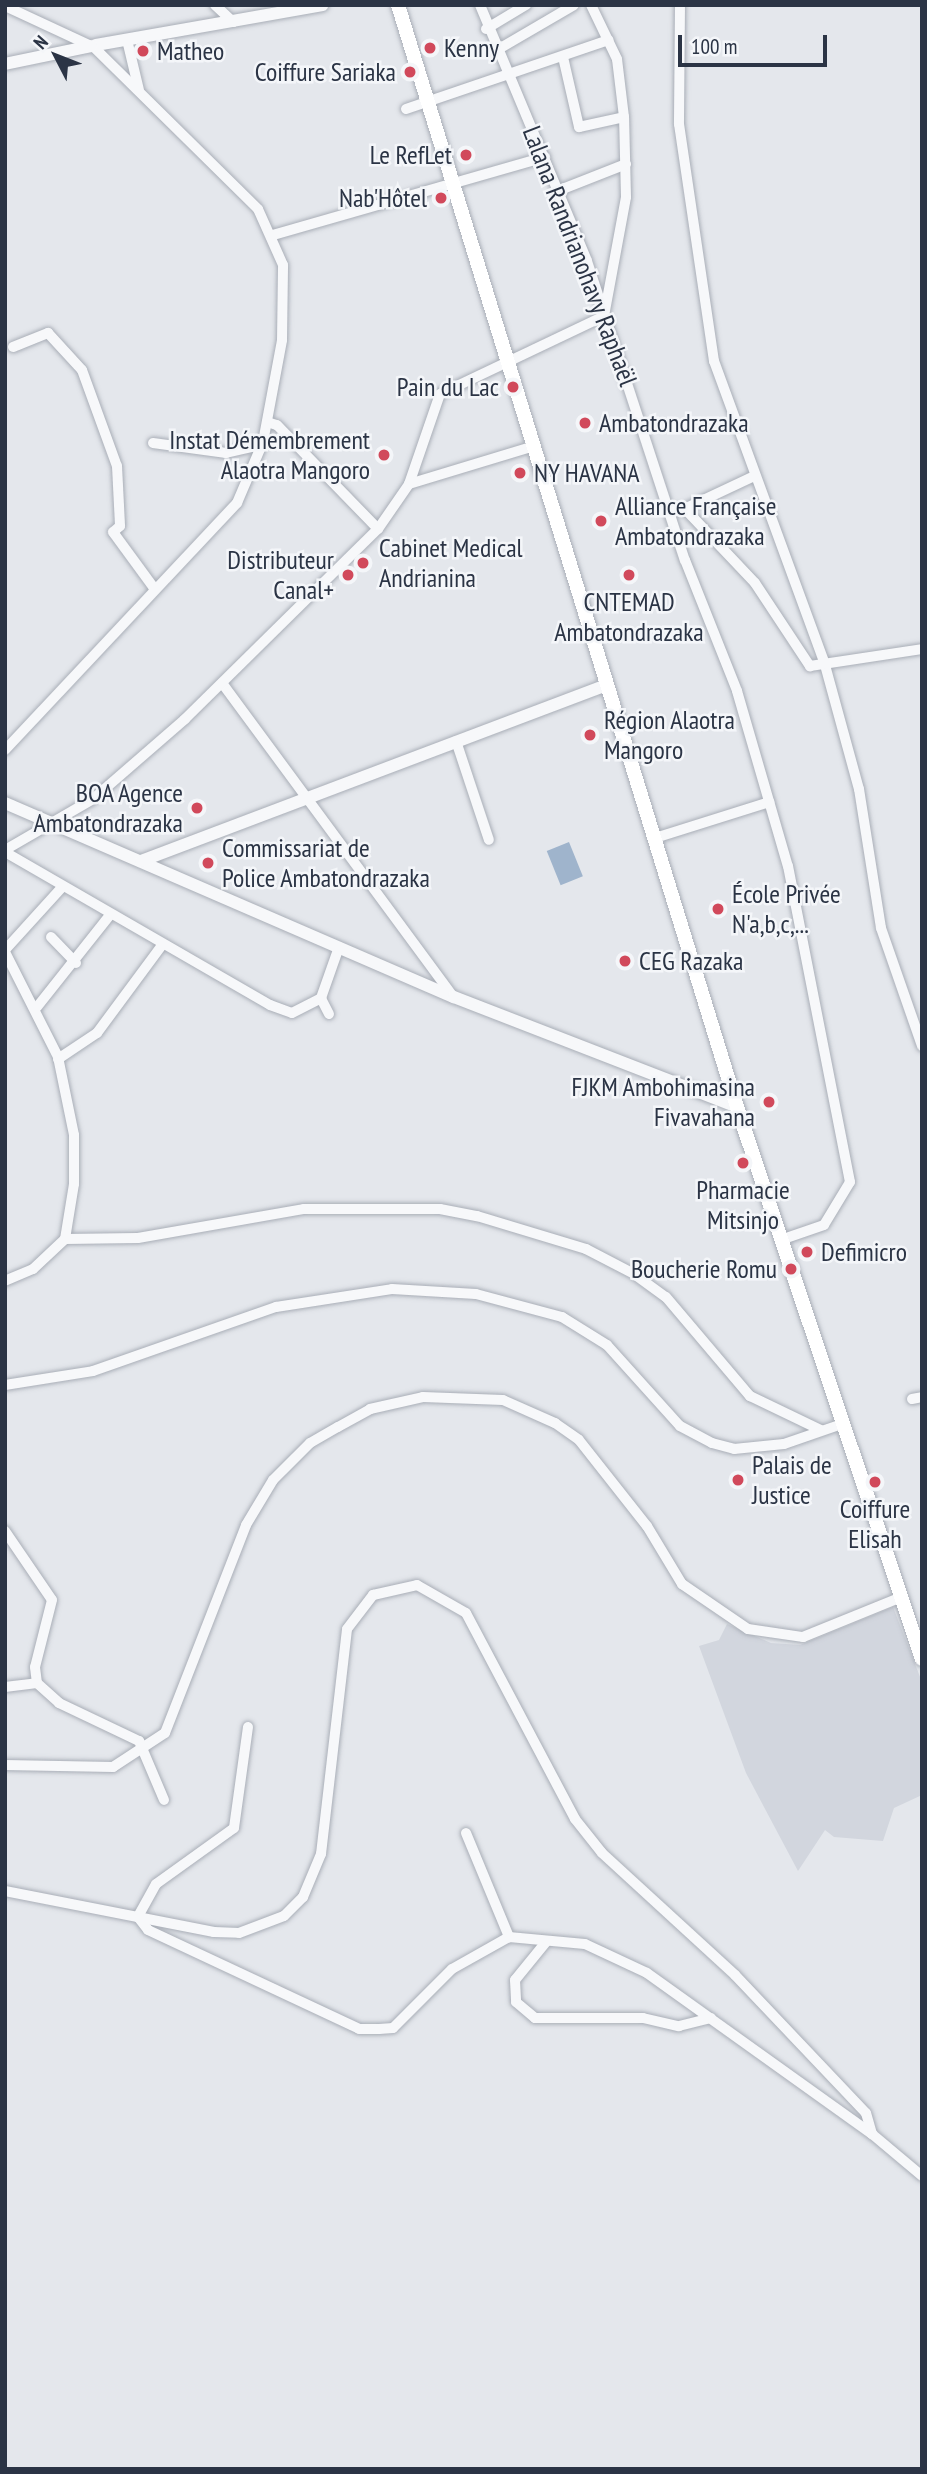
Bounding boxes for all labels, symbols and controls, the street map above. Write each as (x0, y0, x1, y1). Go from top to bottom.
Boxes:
north arrow (21, 21, 91, 91)
scale bar (682, 21, 831, 65)
text: N (28, 30, 53, 54)
place label: Kenny (444, 32, 499, 64)
text: 100 m (691, 33, 737, 60)
place label: Matheo (157, 35, 224, 67)
marker: Kenny (422, 40, 438, 56)
marker: Matheo (135, 43, 151, 59)
place label: Coiffure Sariaka (255, 56, 396, 88)
marker: Coiffure Sariaka (402, 64, 418, 80)
street label: Lalana Randrianohavy Raphaël (516, 121, 644, 391)
place label: Le RefLet (370, 139, 452, 171)
marker: Le RefLet (458, 147, 474, 163)
place label: Nab'Hôtel (339, 182, 427, 214)
marker: Nab'Hôtel (433, 190, 449, 206)
place label: Pain du Lac (397, 371, 499, 403)
marker: Pain du Lac (505, 379, 521, 395)
place label: Ambatondrazaka (599, 407, 749, 439)
marker: Ambatondrazaka (577, 415, 593, 431)
place label: Instat Démembrement Alaotra Mangoro (169, 424, 370, 486)
marker: Instat Démembrement Alaotra Mangoro (376, 447, 392, 463)
place label: NY HAVANA (534, 457, 640, 489)
marker: NY HAVANA (512, 465, 528, 481)
place label: Alliance Française Ambatondrazaka (615, 490, 776, 552)
marker: Alliance Française Ambatondrazaka (593, 513, 609, 529)
place label: Cabinet Medical Andrianina (379, 532, 523, 594)
place label: Distributeur Canal+ (227, 544, 334, 606)
marker: Cabinet Medical Andrianina (353, 553, 373, 573)
marker: Distributeur Canal+ (340, 567, 356, 583)
marker: CNTEMAD Ambatondrazaka (621, 567, 637, 583)
place label: CNTEMAD Ambatondrazaka (554, 586, 704, 648)
place label: Région Alaotra Mangoro (604, 704, 736, 766)
marker: Région Alaotra Mangoro (582, 727, 598, 743)
place label: BOA Agence Ambatondrazaka (33, 777, 183, 838)
marker: BOA Agence Ambatondrazaka (189, 800, 205, 816)
place label: Commissariat de Police Ambatondrazaka (222, 832, 430, 894)
marker: Commissariat de Police Ambatondrazaka (200, 855, 216, 871)
place label: École Privée N'a,b,c,... (732, 878, 841, 940)
marker: École Privée N'a,b,c,... (710, 901, 726, 917)
place label: CEG Razaka (639, 945, 743, 977)
marker: CEG Razaka (617, 953, 633, 969)
place label: FJKM Ambohimasina Fivavahana (571, 1071, 755, 1132)
marker: FJKM Ambohimasina Fivavahana (761, 1094, 777, 1110)
marker: Pharmacie Mitsinjo (735, 1155, 751, 1171)
place label: Pharmacie Mitsinjo (696, 1174, 790, 1236)
place label: Defimicro (821, 1236, 907, 1268)
marker: Defimicro (799, 1244, 815, 1260)
place label: Boucherie Romu (631, 1253, 777, 1285)
marker: Boucherie Romu (783, 1261, 799, 1277)
place label: Palais de Justice (752, 1449, 832, 1510)
marker: Palais de Justice (730, 1472, 746, 1488)
marker: Coiffure Elisah (867, 1474, 883, 1490)
place label: Coiffure Elisah (840, 1493, 910, 1554)

